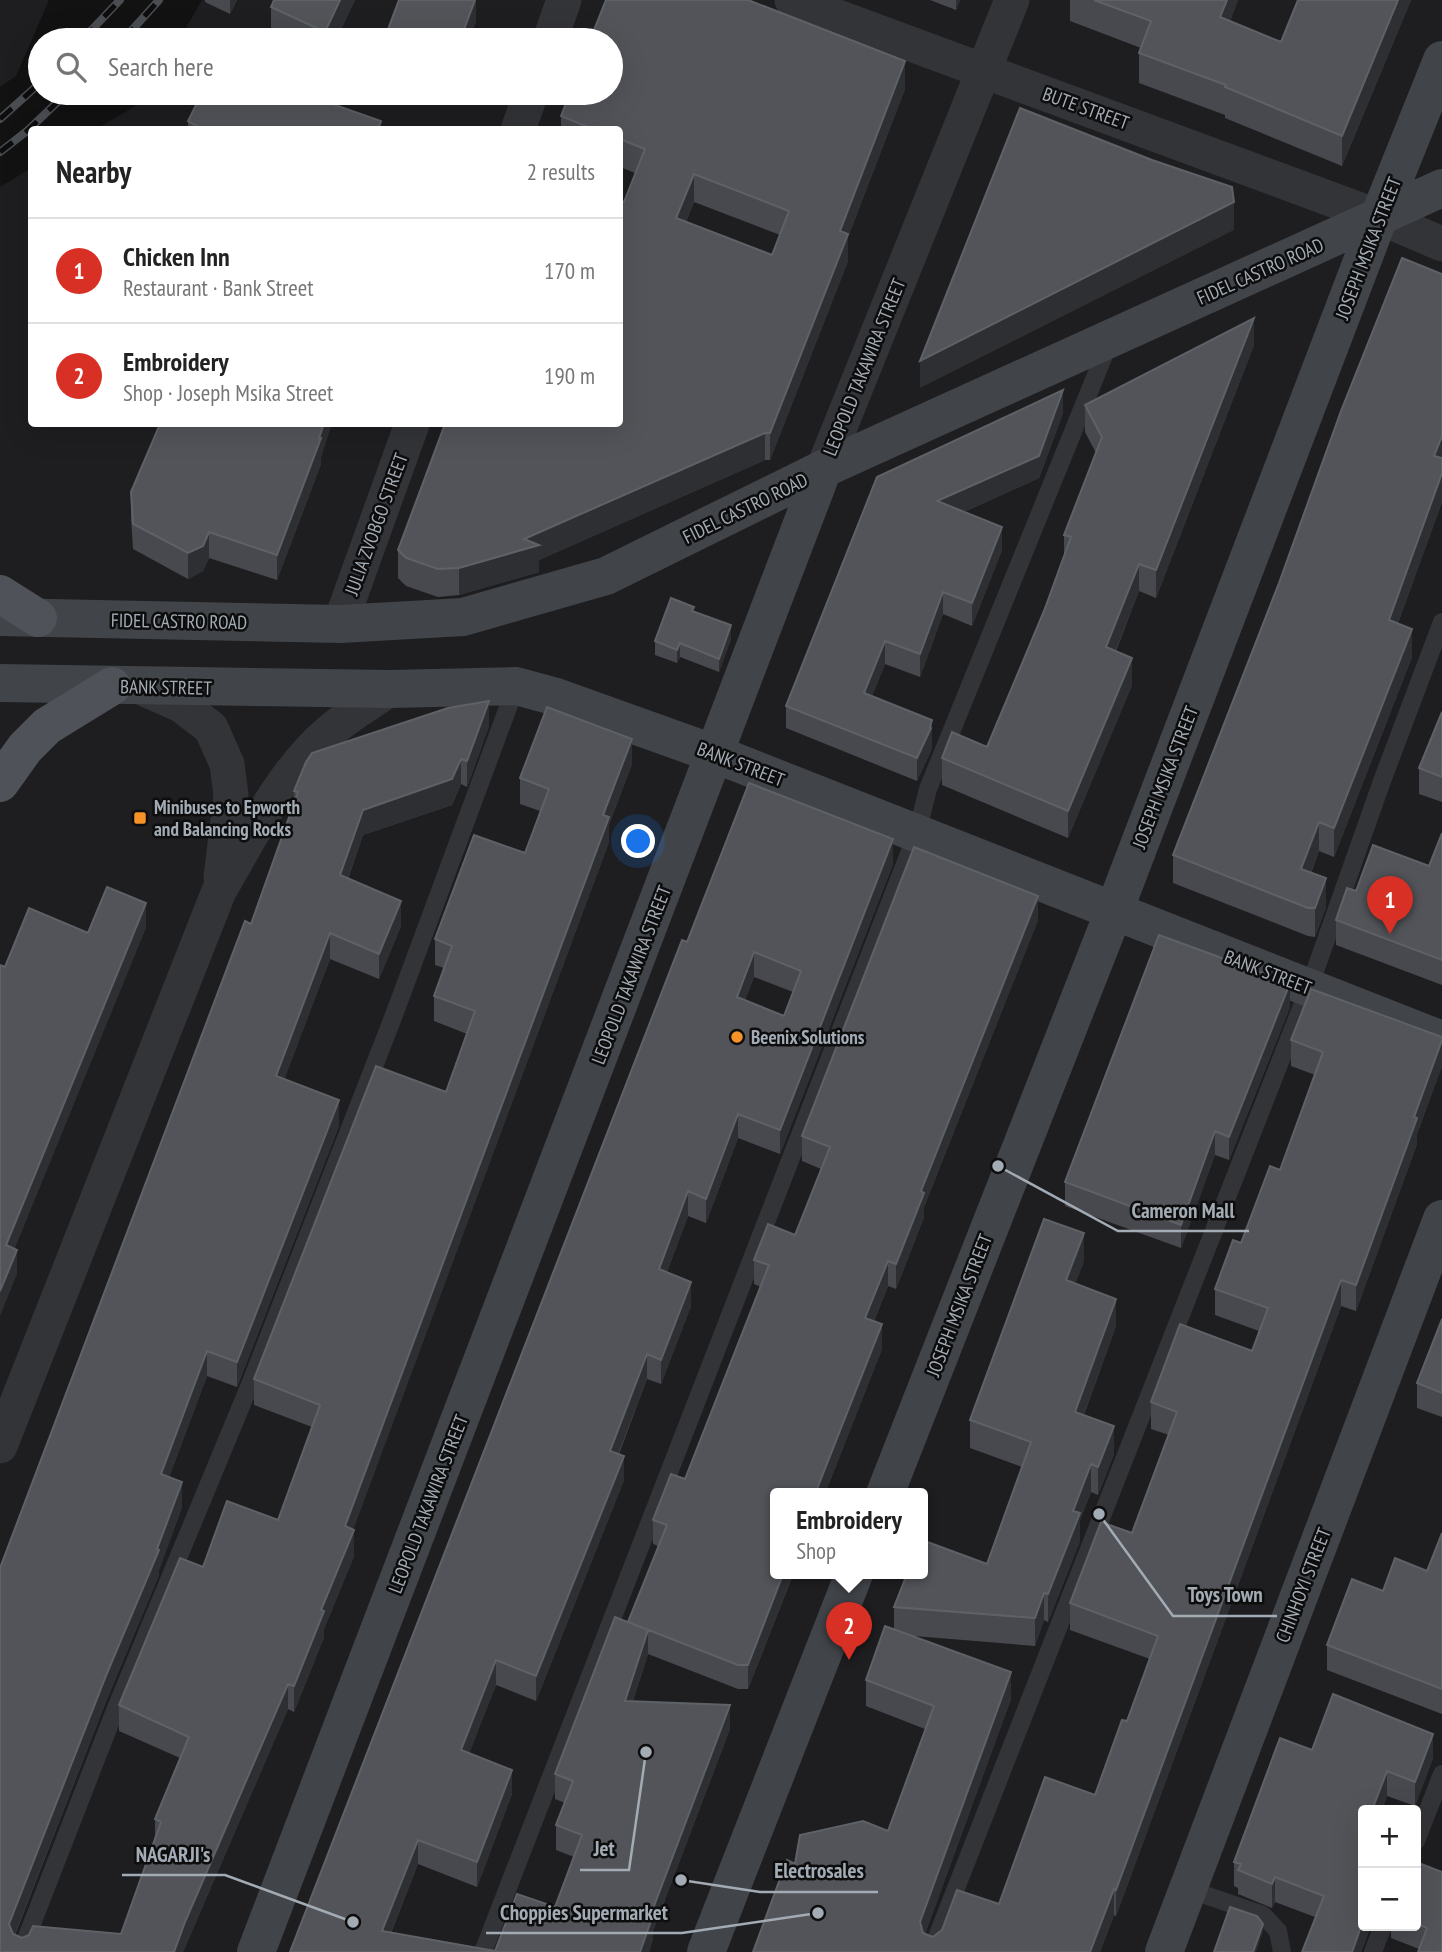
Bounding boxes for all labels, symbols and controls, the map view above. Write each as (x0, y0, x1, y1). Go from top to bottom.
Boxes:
search box (28, 28, 623, 105)
icon: search (52, 48, 90, 86)
text: Search here (108, 50, 214, 83)
street label: BUTE STREET (1040, 81, 1133, 135)
text: Nearby (56, 152, 131, 191)
text: 2 results (527, 157, 595, 186)
street label: JOSEPH MSIKA STREET (1329, 173, 1406, 324)
street label: FIDEL CASTRO ROAD (1193, 232, 1327, 310)
text: Chicken Inn (123, 240, 230, 273)
text: 1 (74, 256, 85, 285)
text: 170 m (544, 256, 595, 285)
text: Restaurant · Bank Street (123, 273, 314, 302)
street label: LEOPOLD TAKAWIRA STREET (817, 274, 911, 459)
text: Embroidery (123, 345, 229, 378)
text: 2 (74, 361, 85, 390)
text: 190 m (544, 361, 595, 390)
text: Shop · Joseph Msika Street (123, 378, 333, 407)
street label: JULIA ZVOBGO STREET (339, 449, 413, 599)
street label: FIDEL CASTRO ROAD (679, 467, 811, 549)
street label: FIDEL CASTRO ROAD (111, 608, 247, 634)
street label: BANK STREET (120, 674, 213, 700)
street label: JOSEPH MSIKA STREET (1126, 702, 1203, 853)
street label: BANK STREET (694, 736, 789, 792)
place label: Minibuses to Epworth and Balancing Rocks (154, 795, 300, 841)
marker: Minibuses to Epworth and Balancing Rocks (132, 810, 148, 826)
your location (621, 824, 655, 858)
pin: 1 (1367, 876, 1413, 934)
street label: LEOPOLD TAKAWIRA STREET (586, 882, 676, 1068)
street label: BANK STREET (1221, 944, 1316, 1000)
place label: Beenix Solutions (751, 1025, 865, 1049)
marker: Beenix Solutions (729, 1029, 745, 1045)
callout: Cameron Mall (1118, 1189, 1249, 1231)
text: Cameron Mall (1131, 1197, 1235, 1224)
street label: JOSEPH MSIKA STREET (920, 1230, 997, 1381)
street label: LEOPOLD TAKAWIRA STREET (383, 1411, 473, 1597)
popup (770, 1488, 928, 1579)
text: Embroidery (796, 1503, 902, 1536)
street label: CHINHOYI STREET (1270, 1524, 1336, 1646)
text: Shop (796, 1536, 836, 1565)
callout: Toys Town (1173, 1574, 1277, 1616)
text: Toys Town (1187, 1581, 1263, 1608)
pin: 2 (826, 1602, 872, 1660)
map controls (1358, 1805, 1421, 1931)
button: + (1358, 1805, 1421, 1868)
callout: Jet (580, 1828, 629, 1870)
callout: NAGARJI's (122, 1833, 225, 1875)
text: Jet (592, 1835, 615, 1862)
text: NAGARJI's (136, 1841, 210, 1868)
callout: Electrosales (760, 1850, 878, 1892)
text: Electrosales (774, 1857, 864, 1884)
button: − (1358, 1868, 1421, 1931)
callout: Choppies Supermarket (486, 1891, 682, 1933)
text: Choppies Supermarket (500, 1899, 668, 1926)

